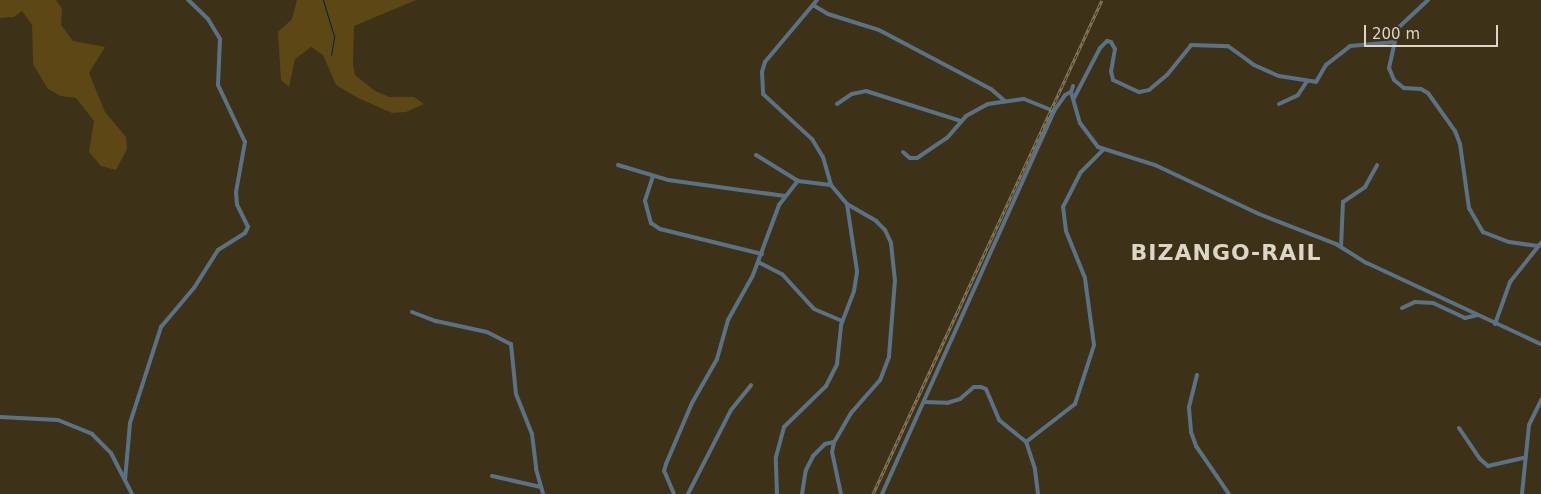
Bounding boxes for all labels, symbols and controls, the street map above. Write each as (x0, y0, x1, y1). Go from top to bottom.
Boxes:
scale bar (1366, 15, 1500, 47)
text: 200 m (1372, 25, 1420, 43)
district label: BIZANGO-RAIL (1129, 240, 1323, 266)

